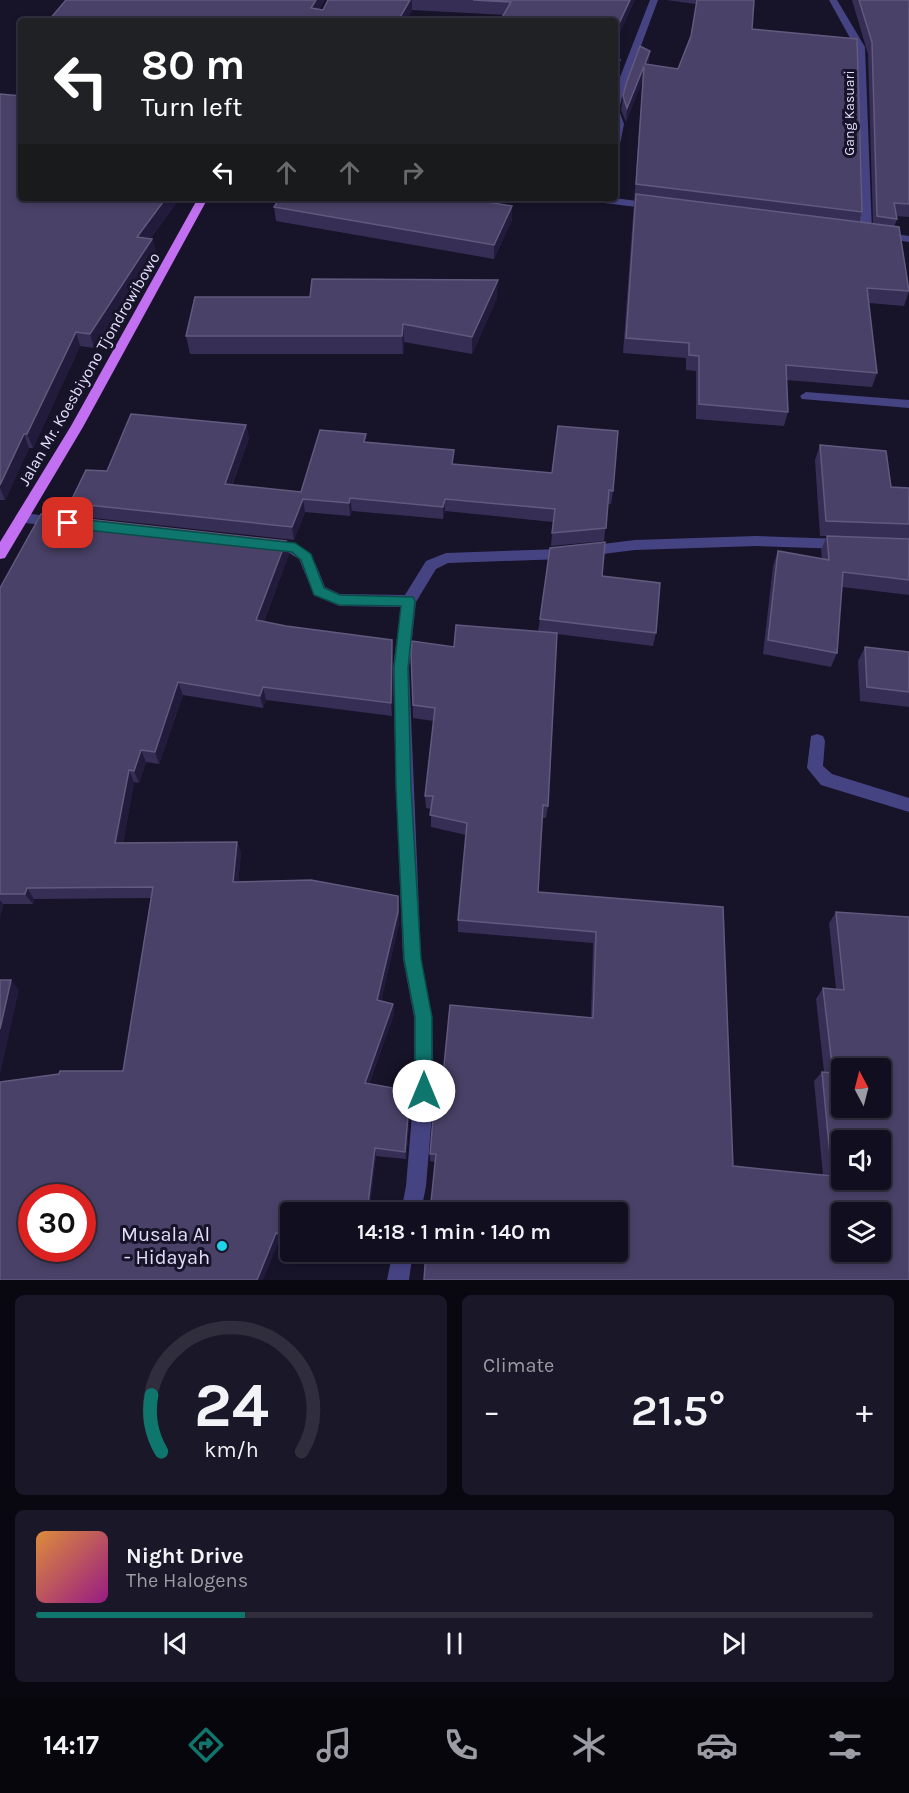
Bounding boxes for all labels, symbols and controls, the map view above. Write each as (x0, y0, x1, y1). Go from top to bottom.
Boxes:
text: 80 m (141, 40, 245, 90)
icon: left (42, 42, 120, 120)
street label: Gang Kasuari (841, 70, 858, 156)
text: Turn left (141, 91, 242, 123)
icon: left (207, 156, 240, 189)
icon: ahead (270, 156, 303, 189)
icon: ahead (333, 156, 366, 189)
icon: right (396, 156, 429, 189)
street label: Jalan Mr. Koesbiyono Tjondrowibowo (14, 249, 164, 489)
pin (42, 497, 93, 548)
icon: arrive (51, 506, 84, 539)
north arrow (831, 1058, 891, 1118)
map controls (831, 1058, 891, 1262)
position arrow (392, 1059, 456, 1123)
button: sound (831, 1130, 891, 1190)
speed limit sign: 30 (18, 1184, 96, 1262)
button: layers (831, 1202, 891, 1262)
text: 14:18 · 1 min · 140 m (357, 1219, 551, 1245)
place label: Musala Al - Hidayah (121, 1223, 210, 1269)
marker: Musala Al - Hidayah (215, 1239, 229, 1253)
text: Climate (483, 1354, 554, 1377)
text: 24 (194, 1369, 268, 1442)
text: 21.5° (631, 1384, 725, 1436)
text: − (483, 1392, 500, 1430)
text: + (856, 1392, 873, 1430)
text: km/h (204, 1437, 258, 1462)
text: Night Drive (126, 1543, 244, 1569)
text: The Halogens (126, 1569, 248, 1592)
icon: previous (159, 1627, 192, 1660)
icon: pause (438, 1627, 471, 1660)
icon: next (717, 1627, 750, 1660)
icon: directions (185, 1724, 227, 1766)
icon: music (313, 1724, 355, 1766)
icon: phone (440, 1724, 482, 1766)
icon: climate (568, 1724, 610, 1766)
icon: car (696, 1724, 738, 1766)
icon: filters (824, 1724, 866, 1766)
text: 14:17 (43, 1729, 99, 1761)

